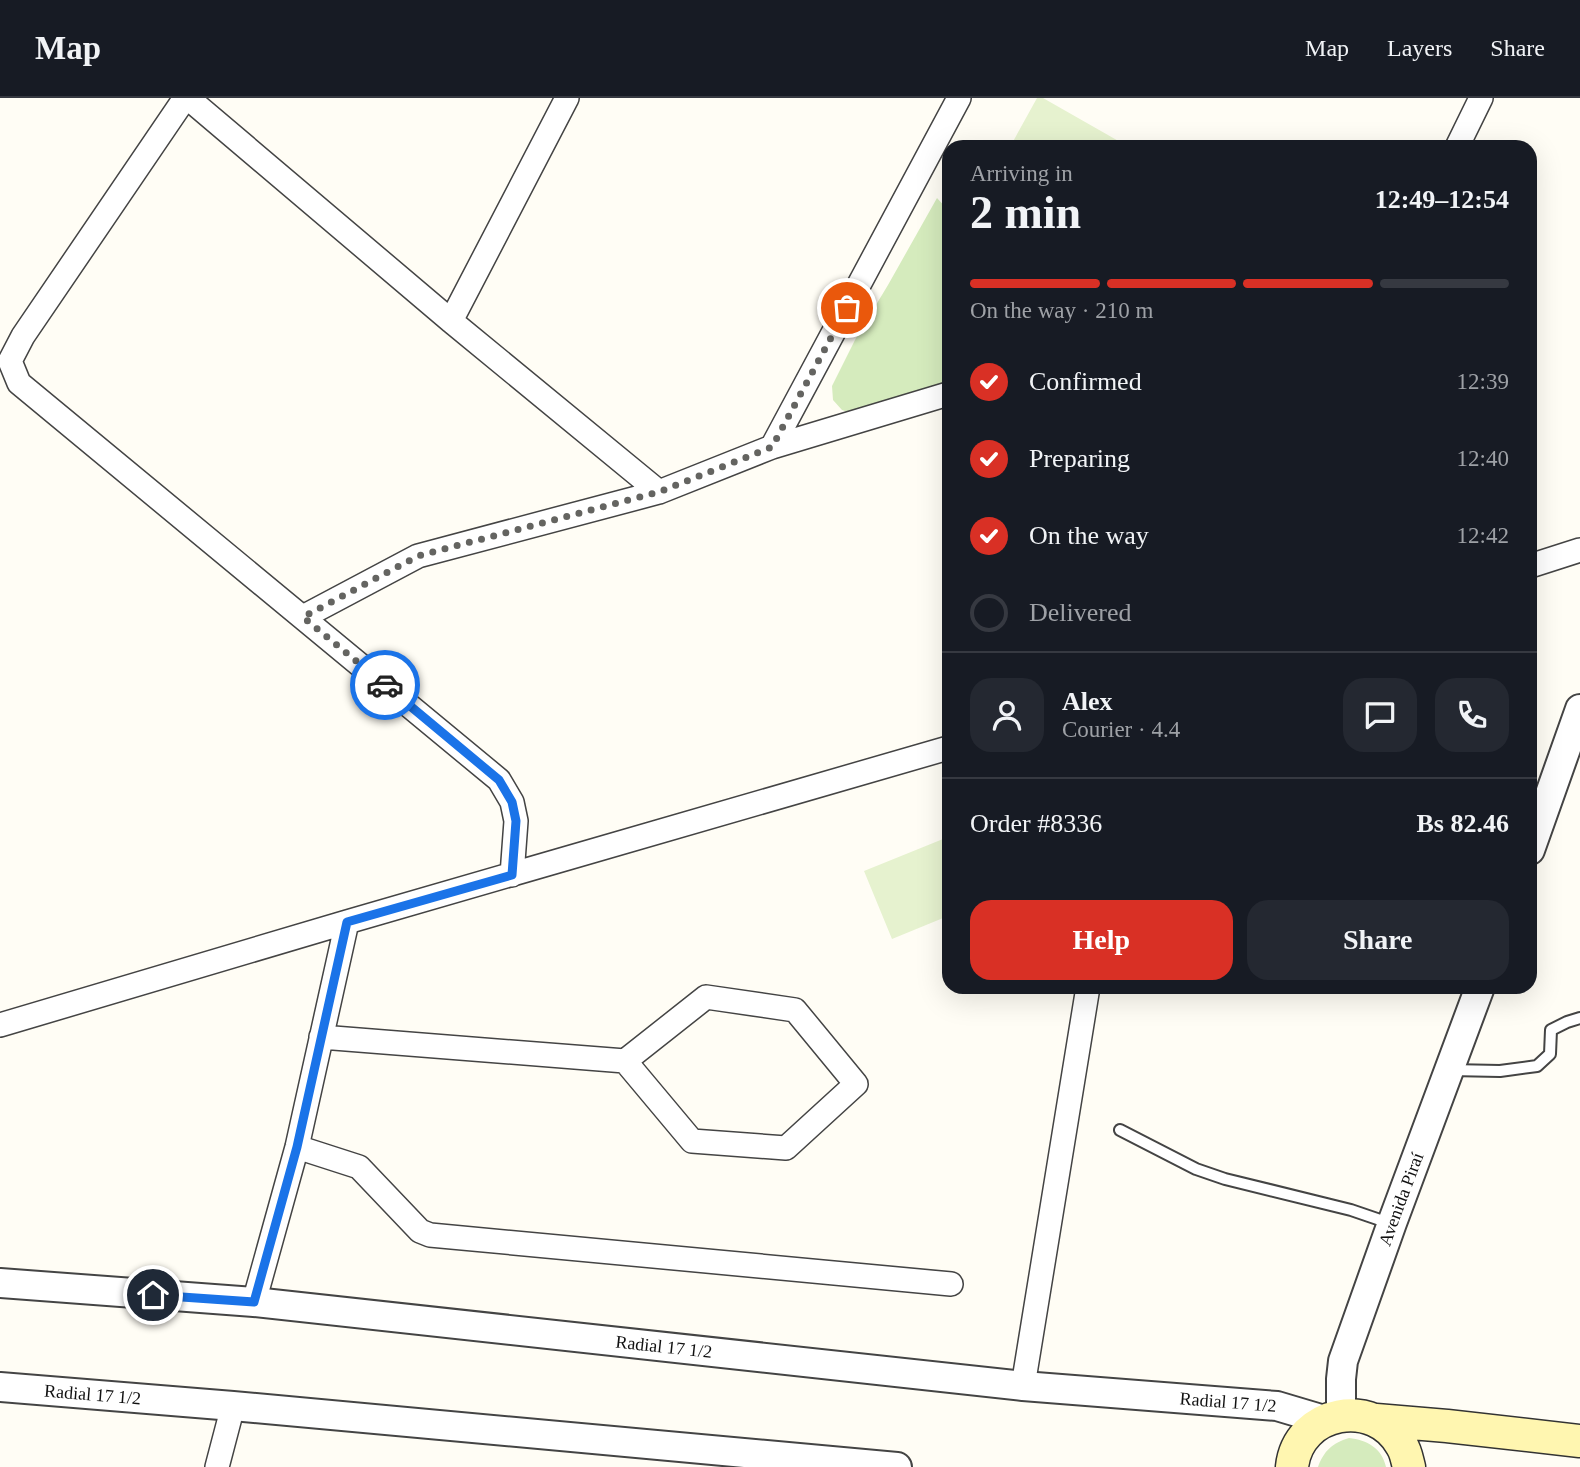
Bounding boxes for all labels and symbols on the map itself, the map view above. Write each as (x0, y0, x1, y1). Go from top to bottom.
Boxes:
pin (817, 278, 877, 338)
courier (350, 650, 420, 720)
street label: Avenida Piraí (1375, 1150, 1427, 1249)
pin (123, 1265, 183, 1325)
street label: Radial 17 1/2 (615, 1332, 713, 1362)
street label: Radial 17 1/2 (44, 1381, 142, 1408)
street label: Radial 17 1/2 (1179, 1388, 1277, 1416)

